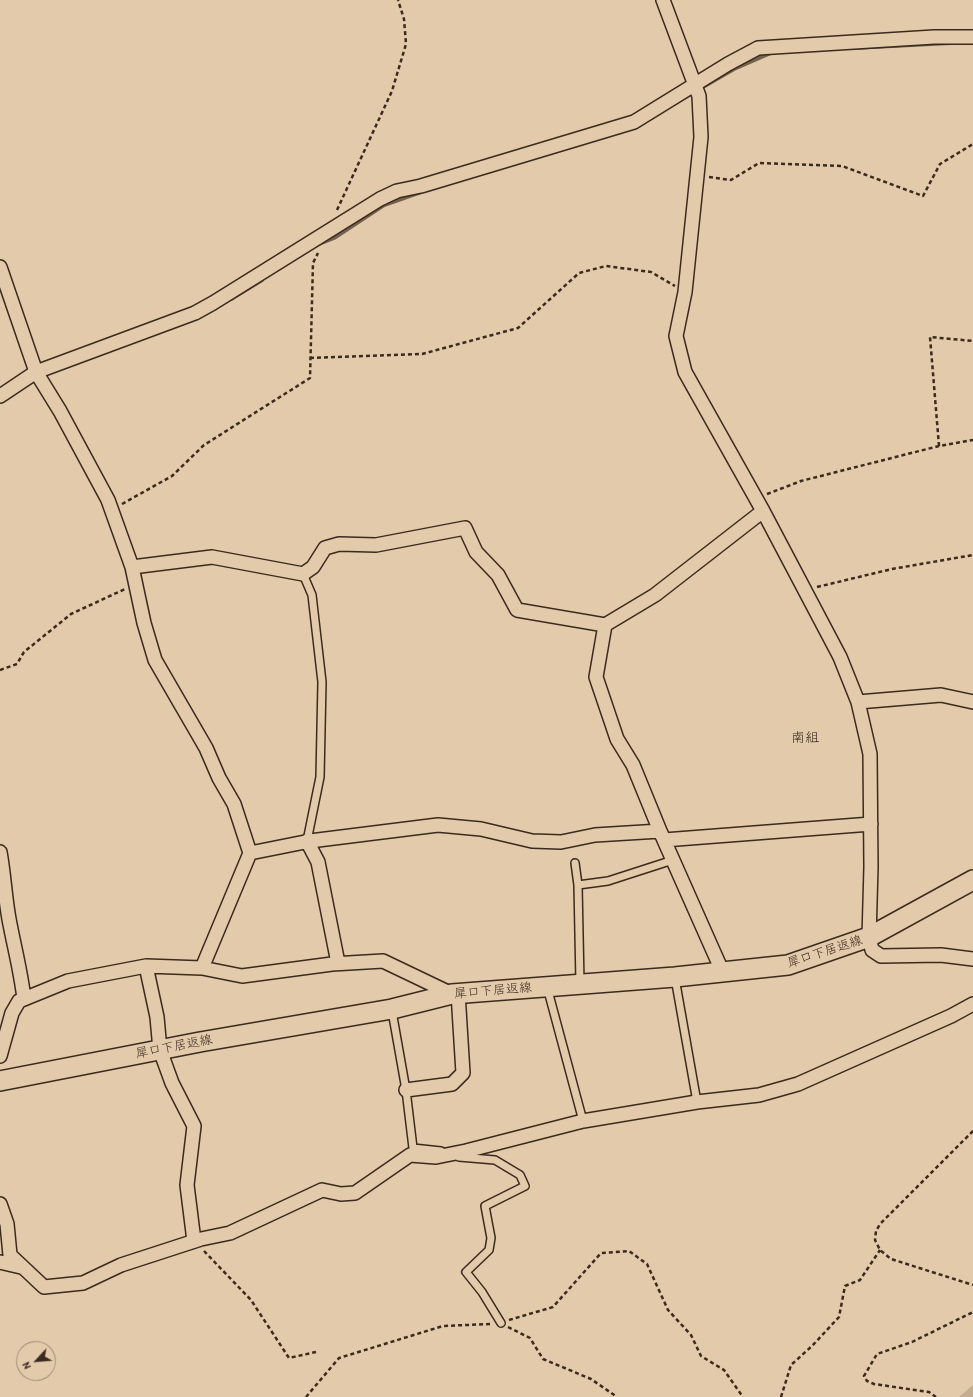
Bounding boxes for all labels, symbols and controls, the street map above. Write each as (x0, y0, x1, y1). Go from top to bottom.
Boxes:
district label: 南組 (791, 730, 819, 746)
street label: 犀口下居返線 (785, 933, 865, 971)
street label: 犀口下居返線 (453, 980, 533, 1002)
street label: 犀口下居返線 (134, 1032, 214, 1062)
north arrow (16, 1341, 56, 1381)
text: N (19, 1360, 34, 1372)

